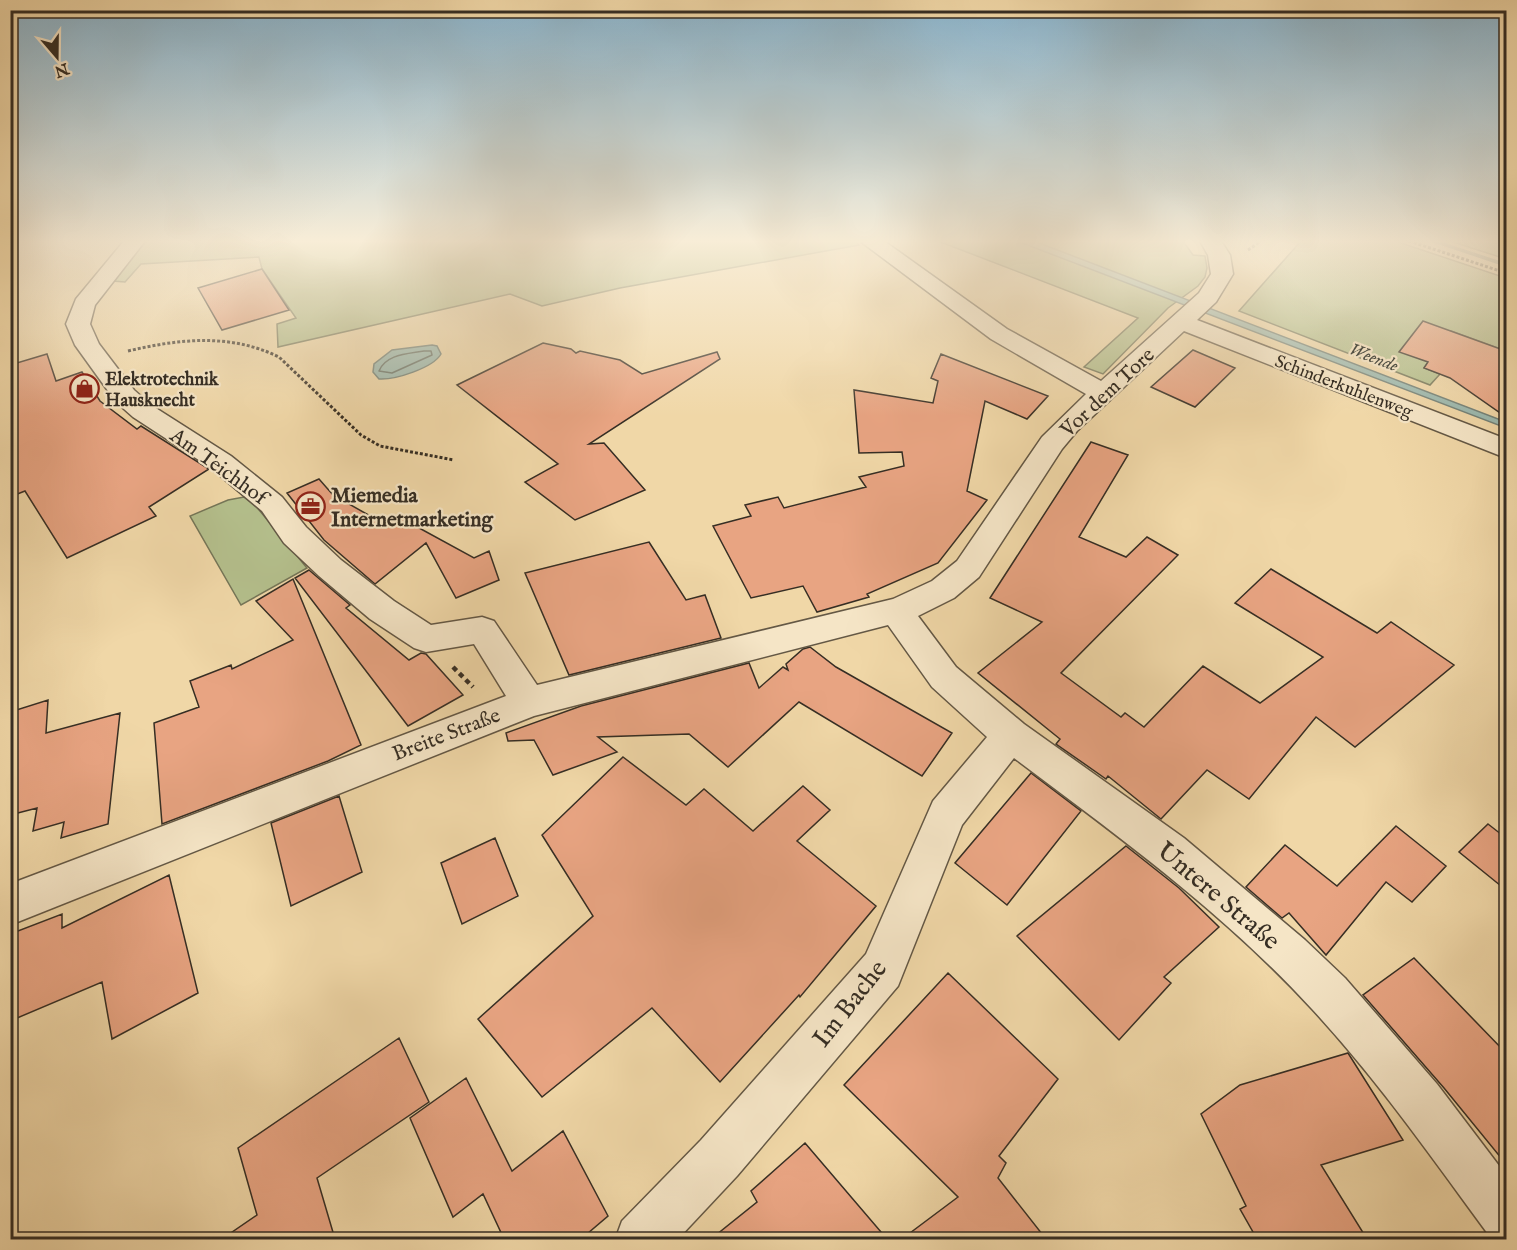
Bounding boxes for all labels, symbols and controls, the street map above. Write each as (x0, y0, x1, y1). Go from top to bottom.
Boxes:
north arrow (27, 27, 87, 87)
text: N (51, 57, 72, 81)
water label: Weende (1346, 339, 1401, 378)
street label: Vor dem Tore (1054, 342, 1161, 445)
street label: Schinderkuhlenweg (1271, 350, 1416, 424)
place label: Elektrotechnik Hausknecht (105, 369, 220, 413)
shop icon: Elektrotechnik Hausknecht (68, 373, 100, 405)
street label: Am Teichhof (163, 422, 275, 514)
place label: Miemedia Internetmarketing (331, 483, 493, 534)
office icon: Miemedia Internetmarketing (294, 491, 326, 523)
street label: Breite Straße (389, 702, 505, 768)
street label: Untere Straße (1149, 835, 1287, 958)
street label: Im Bache (806, 953, 895, 1054)

